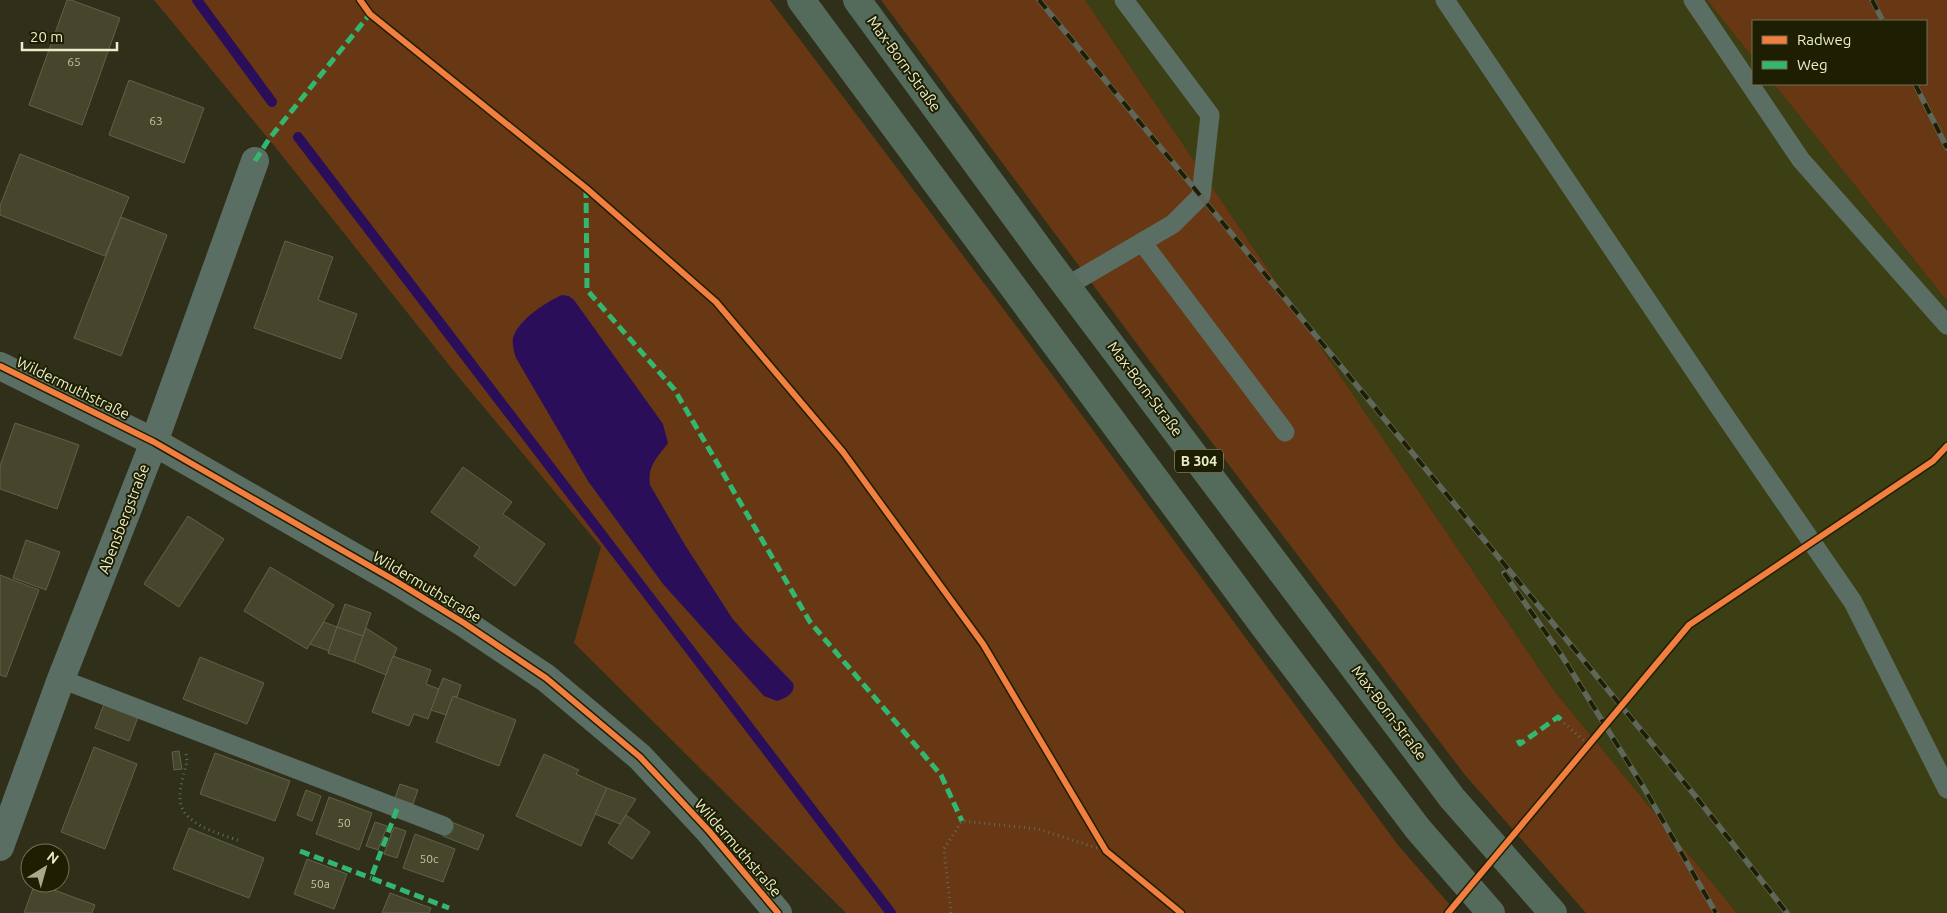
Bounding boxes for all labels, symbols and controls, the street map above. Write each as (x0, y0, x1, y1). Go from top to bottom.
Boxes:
street label: Max-Born-Straße (864, 13, 945, 115)
scale bar (22, 20, 118, 52)
legend (1752, 20, 1927, 85)
text: 20 m (30, 28, 63, 45)
text: Radweg (1797, 31, 1851, 48)
house number: 65 (67, 55, 81, 68)
text: Weg (1797, 56, 1828, 73)
house number: 63 (149, 114, 163, 127)
street label: Max-Born-Straße (1104, 338, 1186, 439)
street label: Wildermuthstraße (14, 353, 132, 422)
road number: B 304 (1175, 450, 1223, 472)
street label: Abensbergstraße (95, 461, 152, 576)
street label: Wildermuthstraße (370, 547, 485, 626)
street label: Max-Born-Straße (1348, 662, 1430, 763)
street label: Wildermuthstraße (691, 795, 785, 900)
house number: 50 (337, 816, 351, 829)
north arrow (20, 843, 70, 893)
text: N (44, 848, 62, 867)
house number: 50c (419, 852, 439, 865)
house number: 50a (310, 877, 330, 890)

